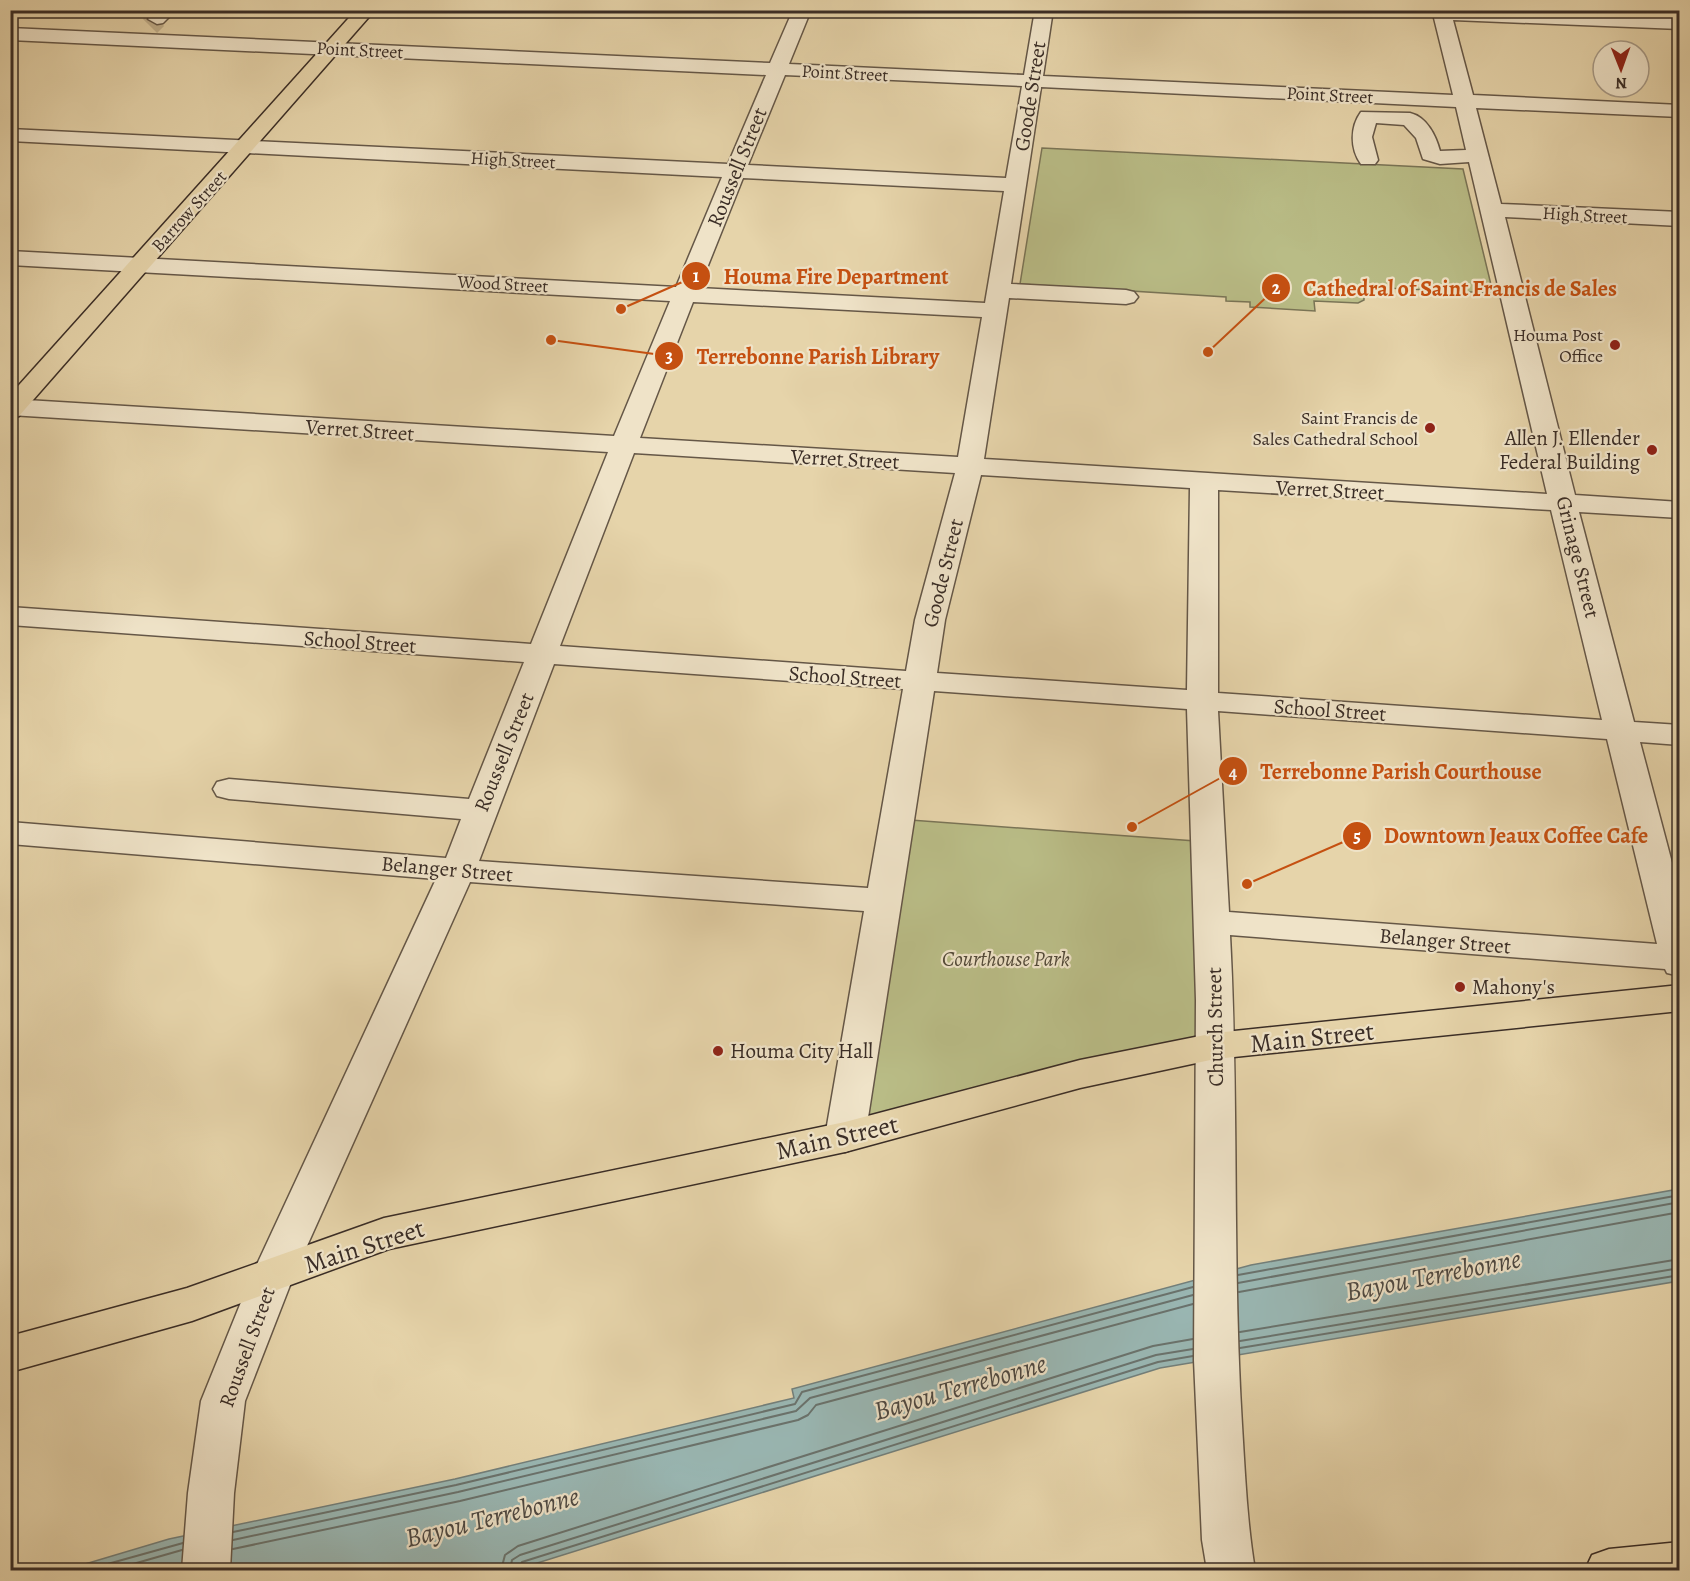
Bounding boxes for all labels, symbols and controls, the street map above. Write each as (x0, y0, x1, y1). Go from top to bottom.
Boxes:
street label: Point Street (316, 36, 404, 64)
street label: Goode Street (1007, 39, 1053, 153)
north arrow (1591, 39, 1651, 99)
street label: Point Street (801, 59, 889, 87)
text: N (1615, 72, 1627, 94)
street label: Point Street (1286, 81, 1374, 109)
street label: Roussell Street (700, 103, 774, 231)
street label: High Street (470, 146, 556, 174)
street label: Barrow Street (146, 165, 232, 257)
street label: High Street (1542, 201, 1628, 229)
callout: Houma Fire Department (681, 256, 960, 296)
text: Houma Fire Department (723, 262, 949, 292)
text: 1 (693, 264, 700, 288)
callout: Cathedral of Saint Francis de Sales (1261, 268, 1629, 308)
street label: Wood Street (456, 270, 549, 298)
text: Cathedral of Saint Francis de Sales (1303, 274, 1617, 304)
text: 2 (1272, 276, 1281, 300)
place label: Houma Post Office (1513, 323, 1603, 368)
callout: Terrebonne Parish Library (654, 336, 951, 376)
marker: Houma Post Office (1608, 338, 1622, 352)
text: Terrebonne Parish Library (697, 342, 940, 372)
text: 3 (665, 344, 673, 368)
place label: Saint Francis de Sales Cathedral School (1252, 406, 1419, 451)
street label: Verret Street (304, 412, 415, 448)
marker: Saint Francis de Sales Cathedral School (1423, 421, 1437, 435)
place label: Allen J. Ellender Federal Building (1499, 424, 1640, 476)
street label: Verret Street (789, 442, 900, 476)
marker: Allen J. Ellender Federal Building (1645, 443, 1659, 457)
street label: Verret Street (1274, 473, 1385, 507)
street label: Grinage Street (1549, 493, 1607, 621)
street label: Goode Street (916, 516, 970, 630)
street label: School Street (303, 624, 417, 660)
street label: School Street (788, 659, 902, 695)
street label: Roussell Street (467, 688, 541, 816)
street label: School Street (1273, 692, 1387, 728)
callout: Terrebonne Parish Courthouse (1218, 751, 1553, 791)
text: Terrebonne Parish Courthouse (1260, 757, 1542, 787)
text: 4 (1229, 760, 1238, 784)
callout: Downtown Jeaux Coffee Cafe (1342, 816, 1660, 856)
text: Downtown Jeaux Coffee Cafe (1384, 821, 1648, 851)
text: 5 (1353, 824, 1361, 848)
street label: Belanger Street (380, 849, 514, 889)
street label: Belanger Street (1378, 921, 1512, 961)
park label: Courthouse Park (942, 945, 1070, 973)
street label: Church Street (1200, 967, 1230, 1087)
place label: Mahony's (1472, 973, 1555, 1001)
marker: Mahony's (1453, 980, 1467, 994)
street label: Main Street (1248, 1014, 1376, 1061)
place label: Houma City Hall (730, 1037, 873, 1065)
marker: Houma City Hall (711, 1044, 725, 1058)
street label: Main Street (772, 1106, 902, 1169)
street label: Main Street (300, 1210, 429, 1282)
water label: Bayou Terrebonne (1342, 1240, 1524, 1310)
street label: Roussell Street (212, 1283, 282, 1411)
water label: Bayou Terrebonne (870, 1345, 1051, 1429)
water label: Bayou Terrebonne (401, 1478, 583, 1556)

